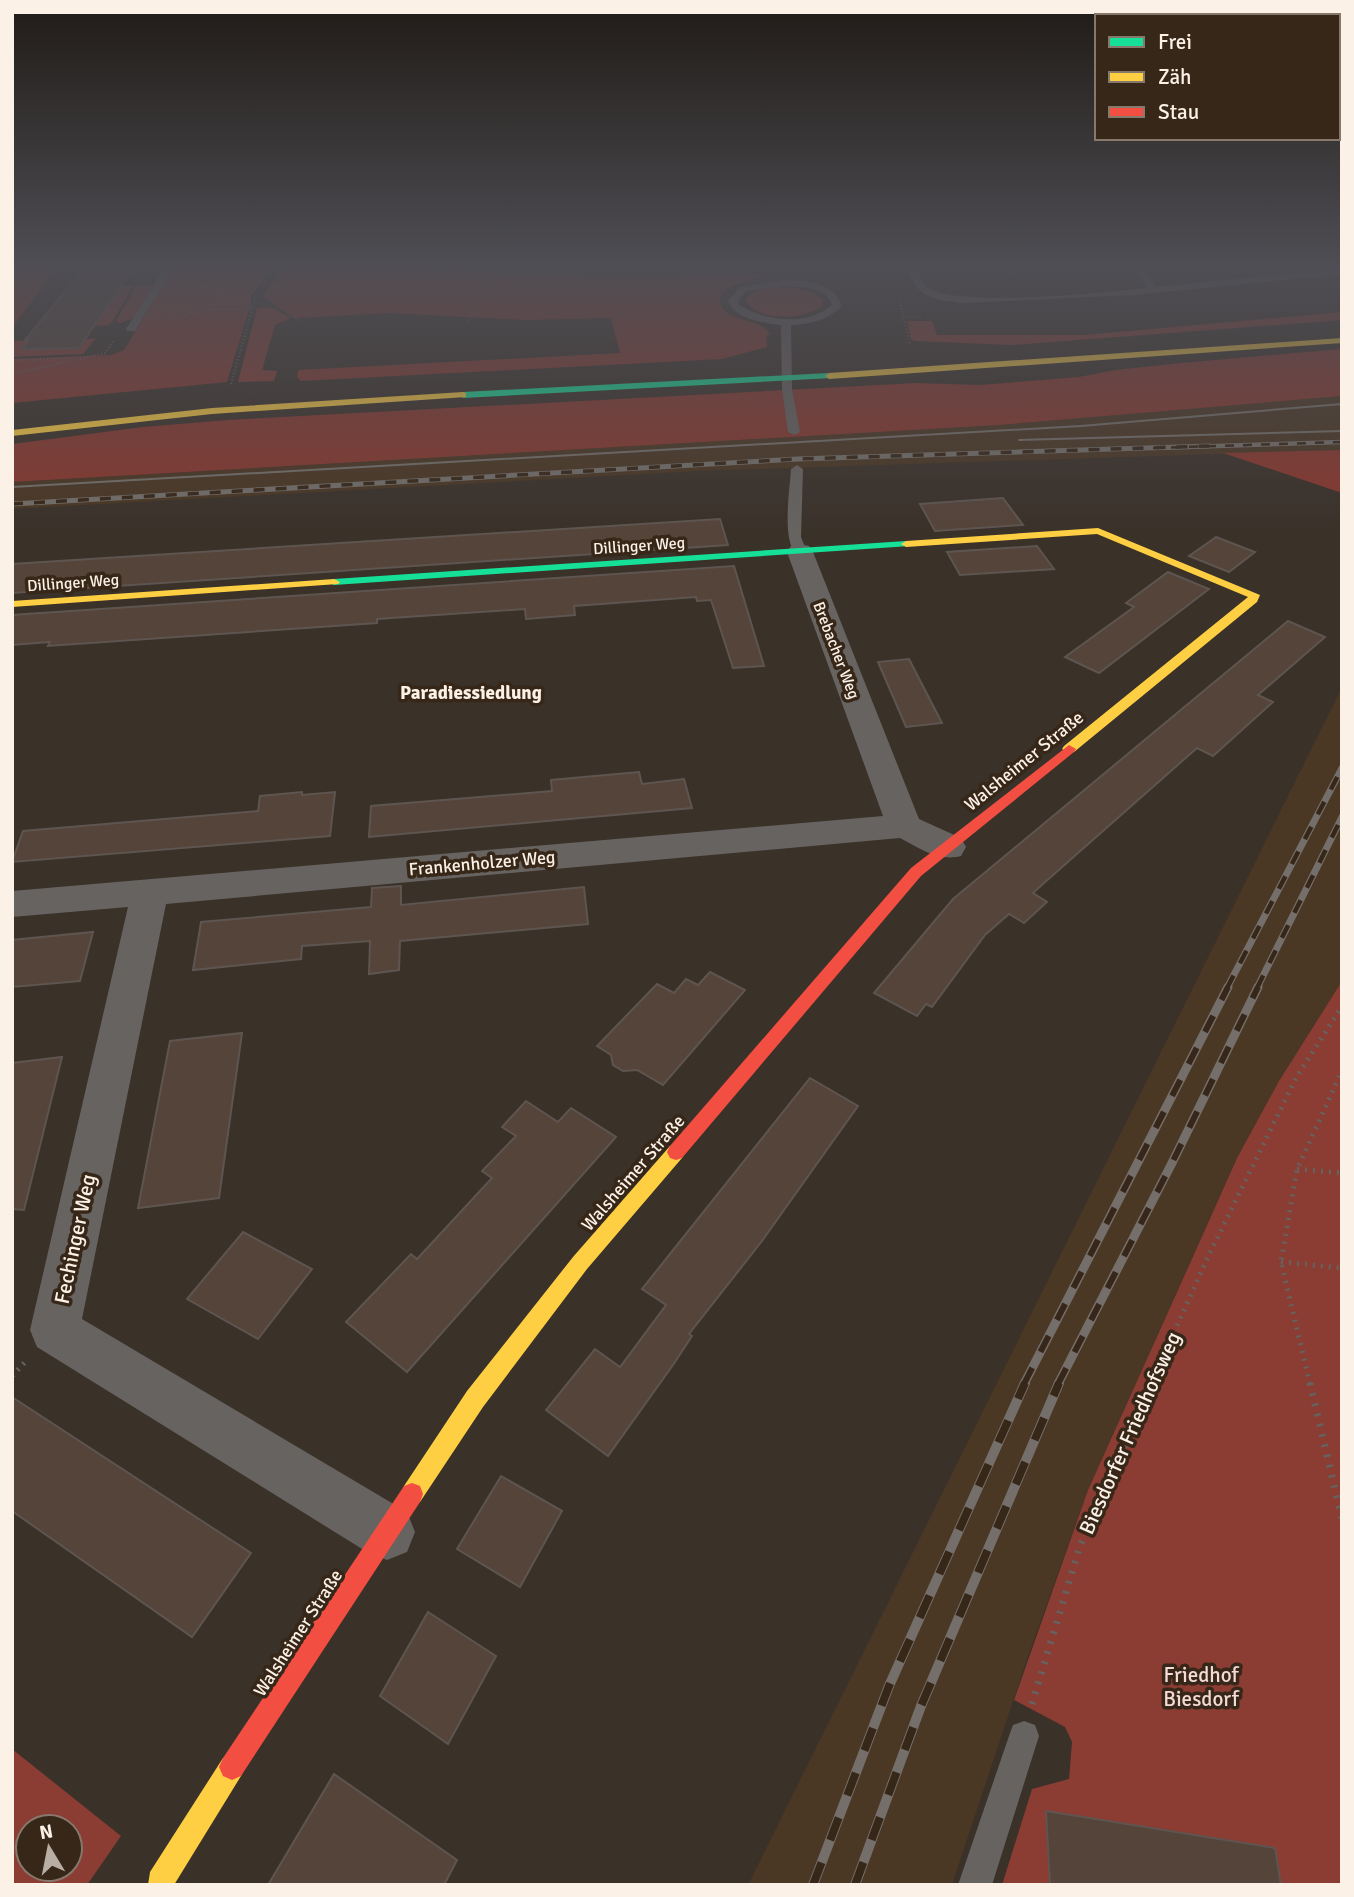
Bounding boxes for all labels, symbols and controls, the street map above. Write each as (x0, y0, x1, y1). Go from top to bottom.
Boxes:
legend (1095, 14, 1340, 140)
text: Frei (1158, 29, 1192, 55)
text: Zäh (1158, 64, 1192, 90)
text: Stau (1158, 99, 1199, 125)
street label: Dillinger Weg (592, 533, 686, 559)
street label: Dillinger Weg (26, 570, 120, 596)
street label: Brebacher Weg (808, 599, 864, 702)
district label: Paradiessiedlung (400, 681, 542, 705)
street label: Walsheimer Straße (960, 706, 1088, 816)
street label: Frankenholzer Weg (408, 846, 556, 880)
street label: Walsheimer Straße (577, 1110, 689, 1236)
street label: Fechinger Weg (49, 1172, 101, 1306)
street label: Biesdorfer Friedhofsweg (1074, 1328, 1186, 1538)
street label: Walsheimer Straße (249, 1565, 347, 1701)
park label: Friedhof Biesdorf (1163, 1662, 1240, 1712)
north arrow (14, 1813, 84, 1883)
text: N (38, 1819, 55, 1845)

